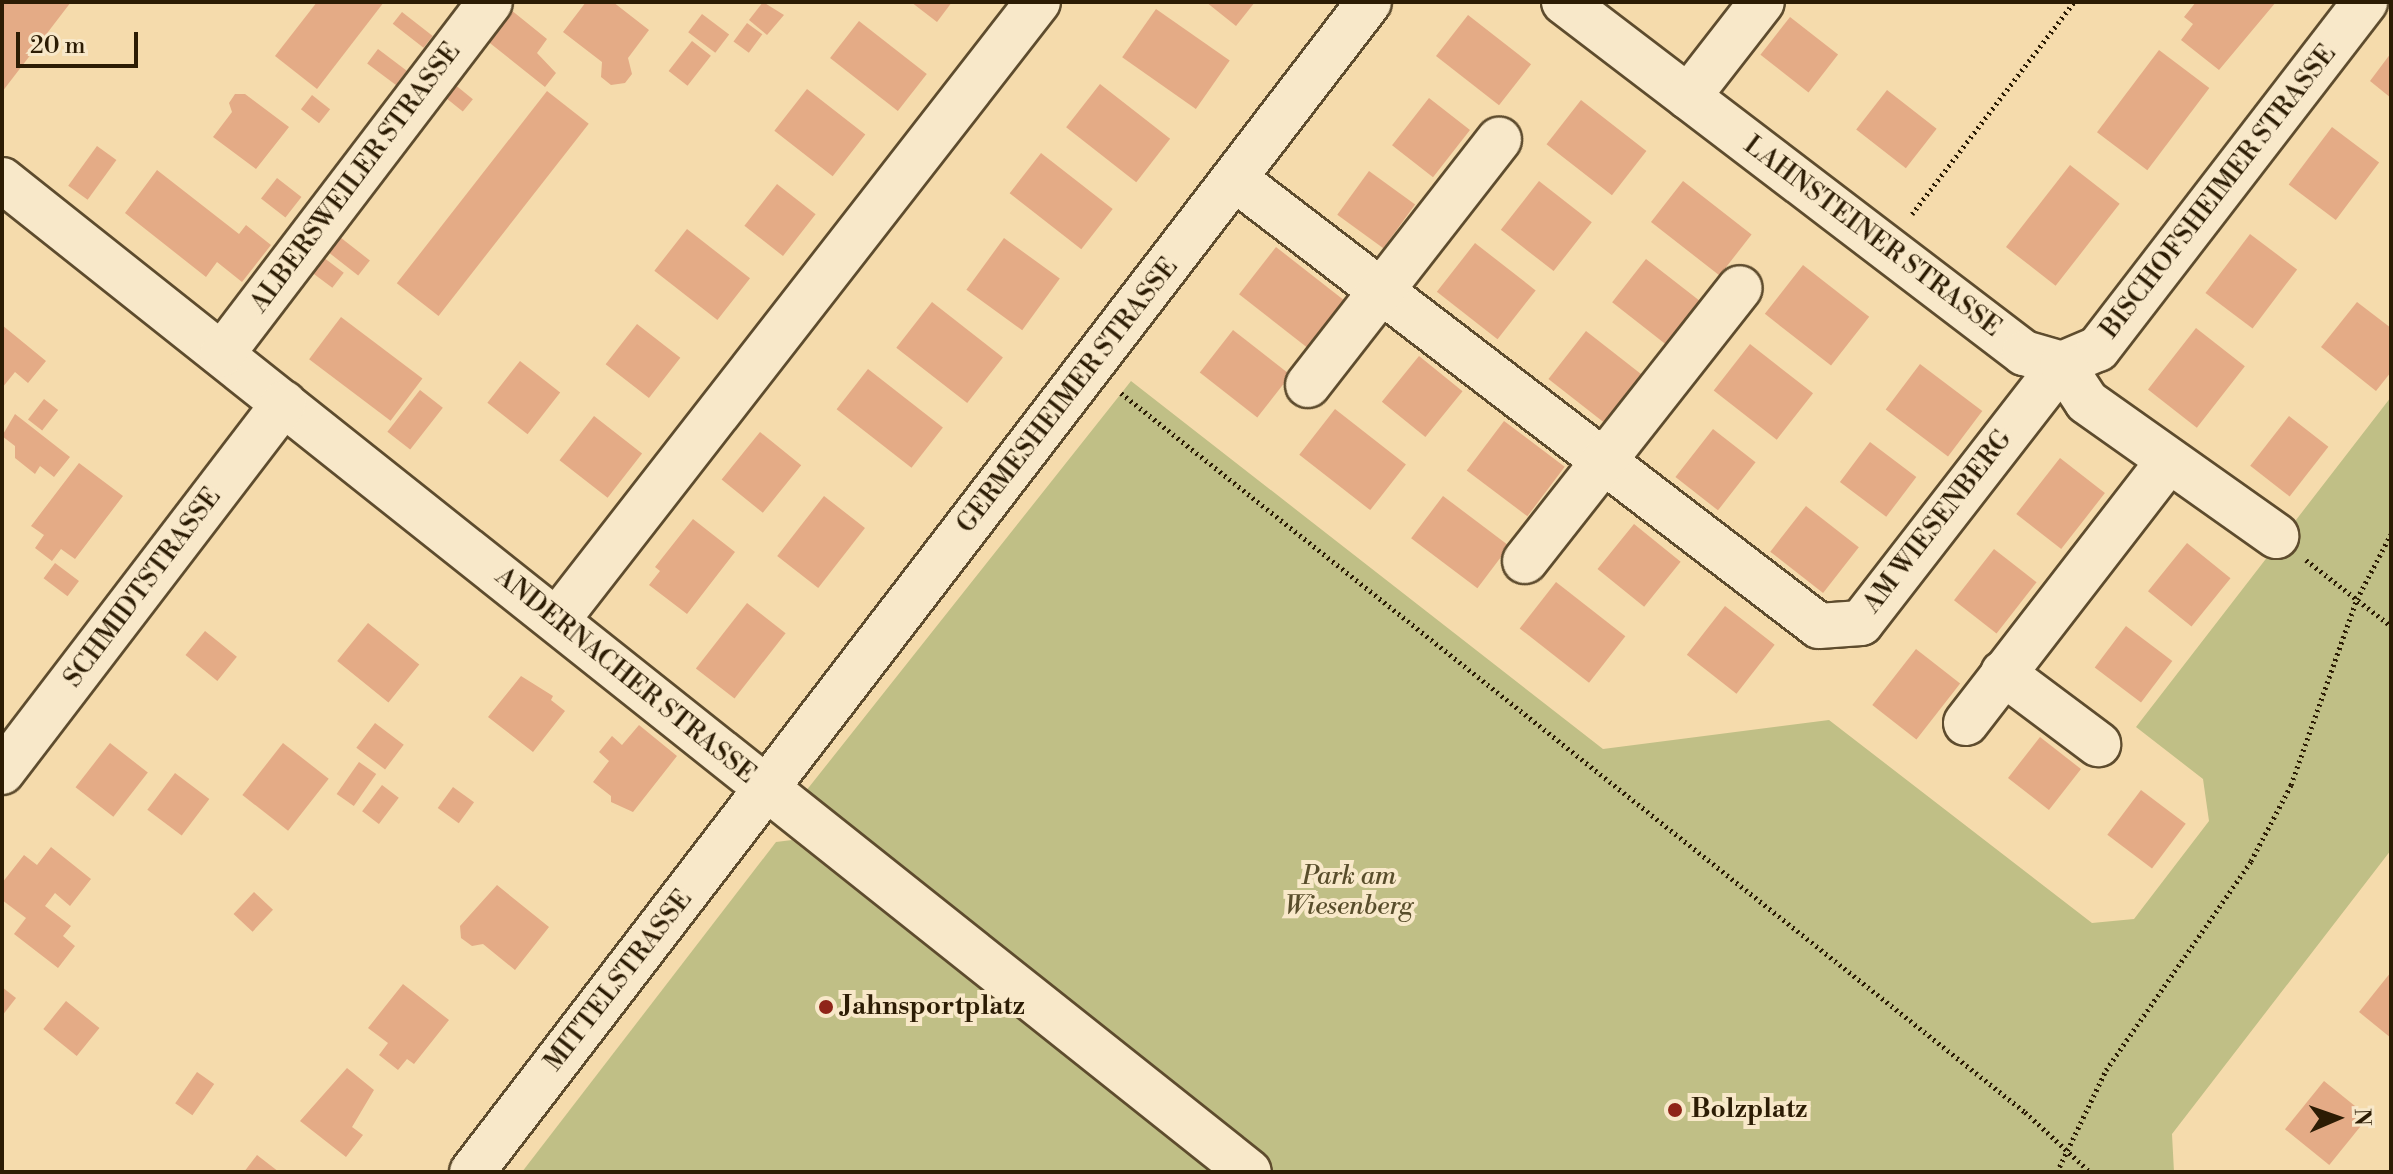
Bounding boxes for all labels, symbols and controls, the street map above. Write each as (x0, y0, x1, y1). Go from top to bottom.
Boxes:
scale bar (20, 16, 142, 66)
text: 20 m (30, 31, 86, 61)
street label: ALBERSWEILER STRASSE (244, 37, 468, 319)
street label: BISCHOFSHEIMER STRASSE (2095, 39, 2343, 345)
street label: LAHNSTEINER STRASSE (1737, 130, 2007, 344)
street label: GERMESHEIMER STRASSE (951, 252, 1185, 540)
street label: AM WIESENBERG (1857, 424, 2019, 620)
street label: SCHMIDTSTRASSE (58, 482, 228, 694)
street label: ANDERNACHER STRASSE (489, 561, 761, 791)
park label: Park am Wiesenberg (1285, 861, 1413, 922)
street label: MITTELSTRASSE (539, 884, 699, 1078)
place label: Jahnsportplatz (842, 991, 1025, 1023)
marker: Jahnsportplatz (817, 998, 835, 1016)
north arrow (2297, 1078, 2377, 1158)
place label: Bolzplatz (1691, 1094, 1807, 1126)
marker: Bolzplatz (1666, 1101, 1684, 1119)
text: N (2348, 1108, 2375, 1126)

